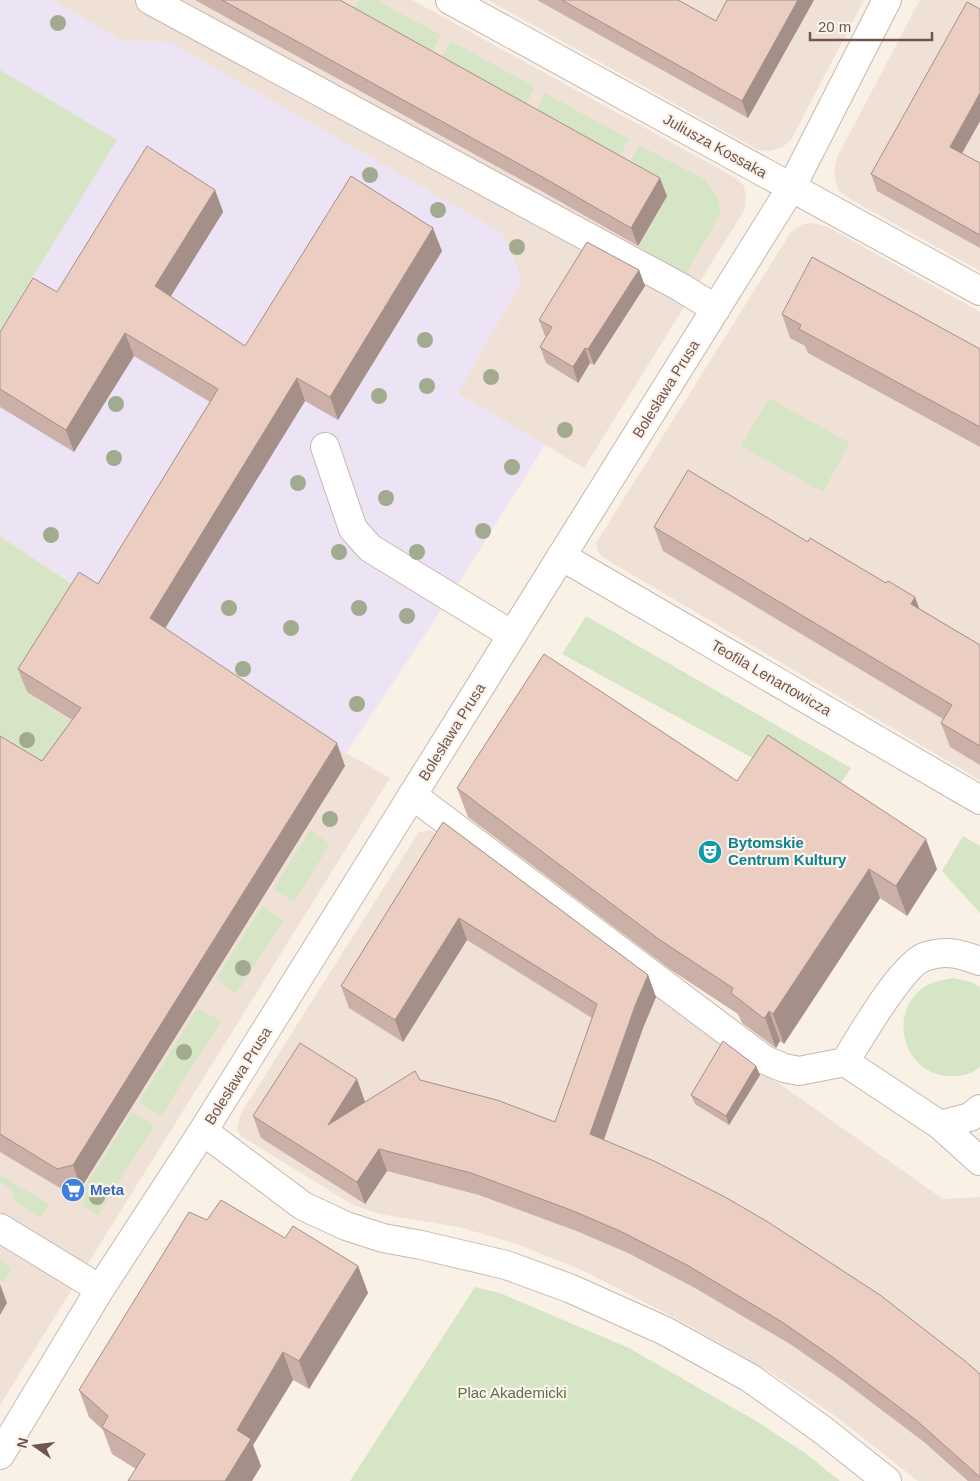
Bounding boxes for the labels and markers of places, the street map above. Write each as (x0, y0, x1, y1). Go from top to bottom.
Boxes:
place label: Bytomskie Centrum Kultury (728, 834, 847, 868)
theatre icon: Bytomskie Centrum Kultury (697, 839, 723, 865)
supermarket icon: Meta (60, 1177, 86, 1203)
place label: Meta (90, 1181, 125, 1198)

